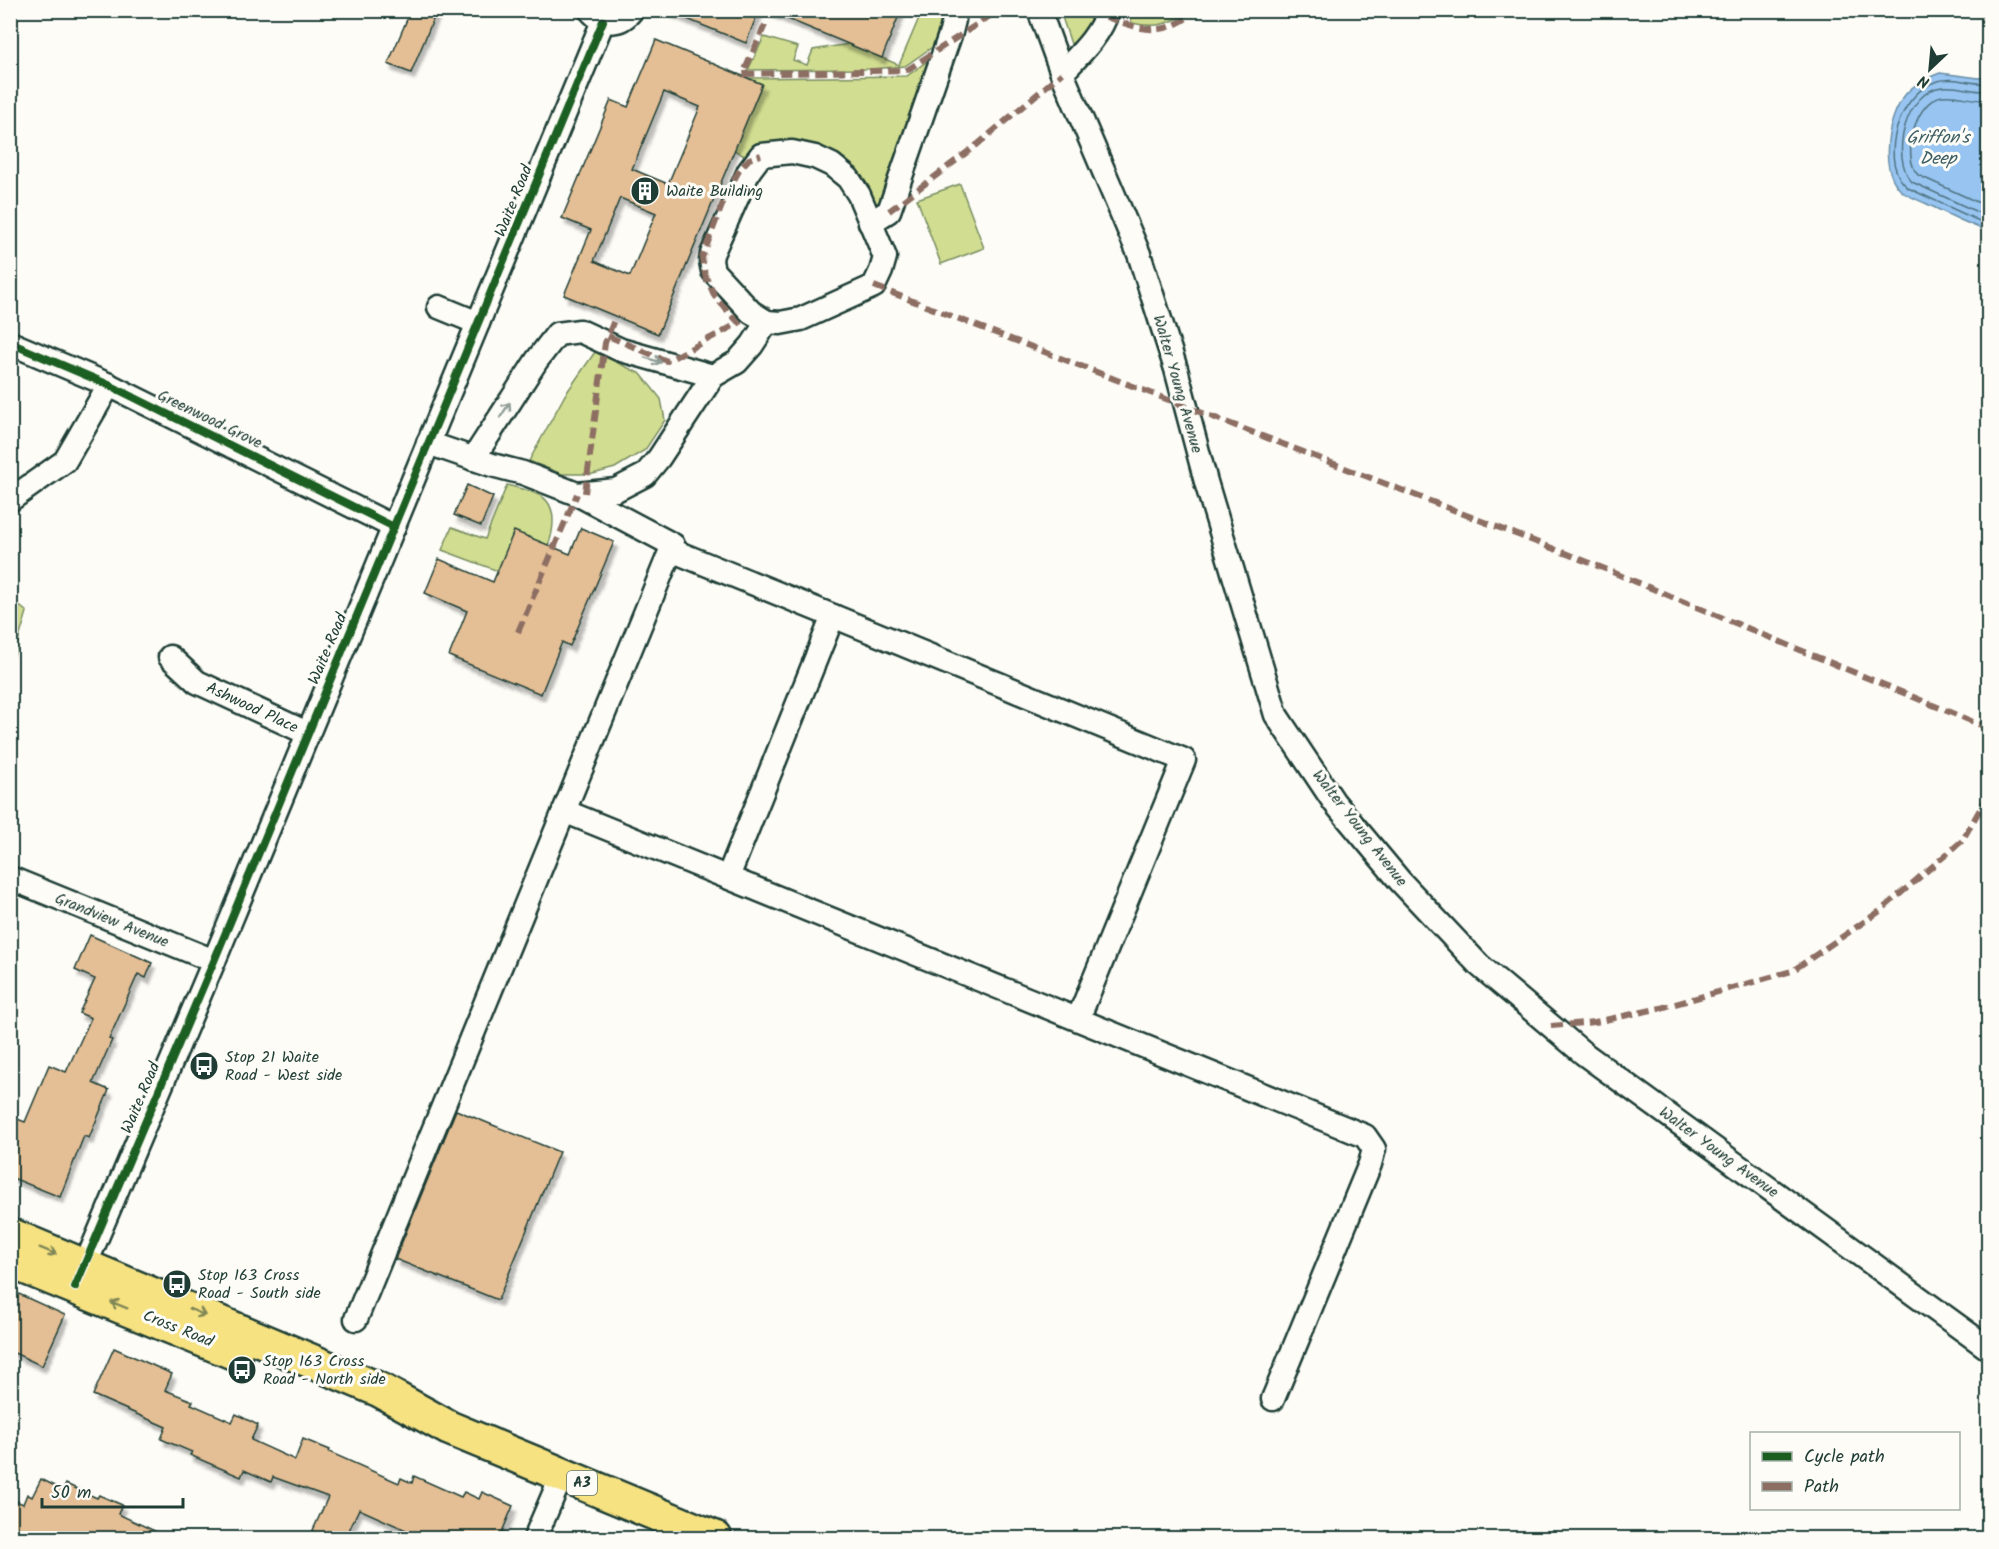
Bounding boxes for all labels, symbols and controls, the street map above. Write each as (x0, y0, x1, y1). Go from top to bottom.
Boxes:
north arrow (1900, 39, 1960, 99)
text: N (1914, 68, 1934, 95)
water label: Griffon's Deep (1907, 124, 1972, 174)
street label: Waite Road (488, 160, 540, 241)
building icon: Waite Building (629, 175, 661, 207)
place label: Waite Building (666, 179, 763, 204)
street label: Walter Young Avenue (1146, 312, 1210, 456)
one-way arrow (643, 355, 662, 366)
street label: Greenwood Grove (153, 383, 267, 455)
one-way arrow (499, 402, 511, 419)
street label: Waite Road (302, 608, 355, 689)
street label: Ashwood Place (202, 676, 302, 740)
street label: Walter Young Avenue (1306, 764, 1414, 892)
street label: Grandview Avenue (51, 886, 173, 954)
place label: Stop 21 Waite Road - West side (225, 1045, 342, 1088)
bus stop icon: Stop 21 Waite Road - West side (188, 1050, 220, 1082)
street label: Waite Road (115, 1057, 168, 1138)
street label: Walter Young Avenue (1654, 1100, 1784, 1204)
one-way arrow (38, 1246, 56, 1257)
place label: Stop 163 Cross Road - South side (198, 1263, 321, 1306)
bus stop icon: Stop 163 Cross Road - South side (161, 1268, 193, 1300)
one-way arrow (110, 1299, 129, 1310)
street label: Cross Road (139, 1304, 218, 1355)
one-way arrow (187, 1307, 205, 1318)
place label: Stop 163 Cross Road - North side (263, 1349, 386, 1392)
bus stop icon: Stop 163 Cross Road - North side (226, 1354, 258, 1386)
legend (1750, 1432, 1960, 1510)
text: Cycle path (1804, 1443, 1885, 1472)
scale bar (42, 1471, 183, 1509)
road number: A3 (567, 1471, 597, 1495)
text: Path (1804, 1473, 1839, 1502)
text: 50 m (51, 1479, 91, 1508)

